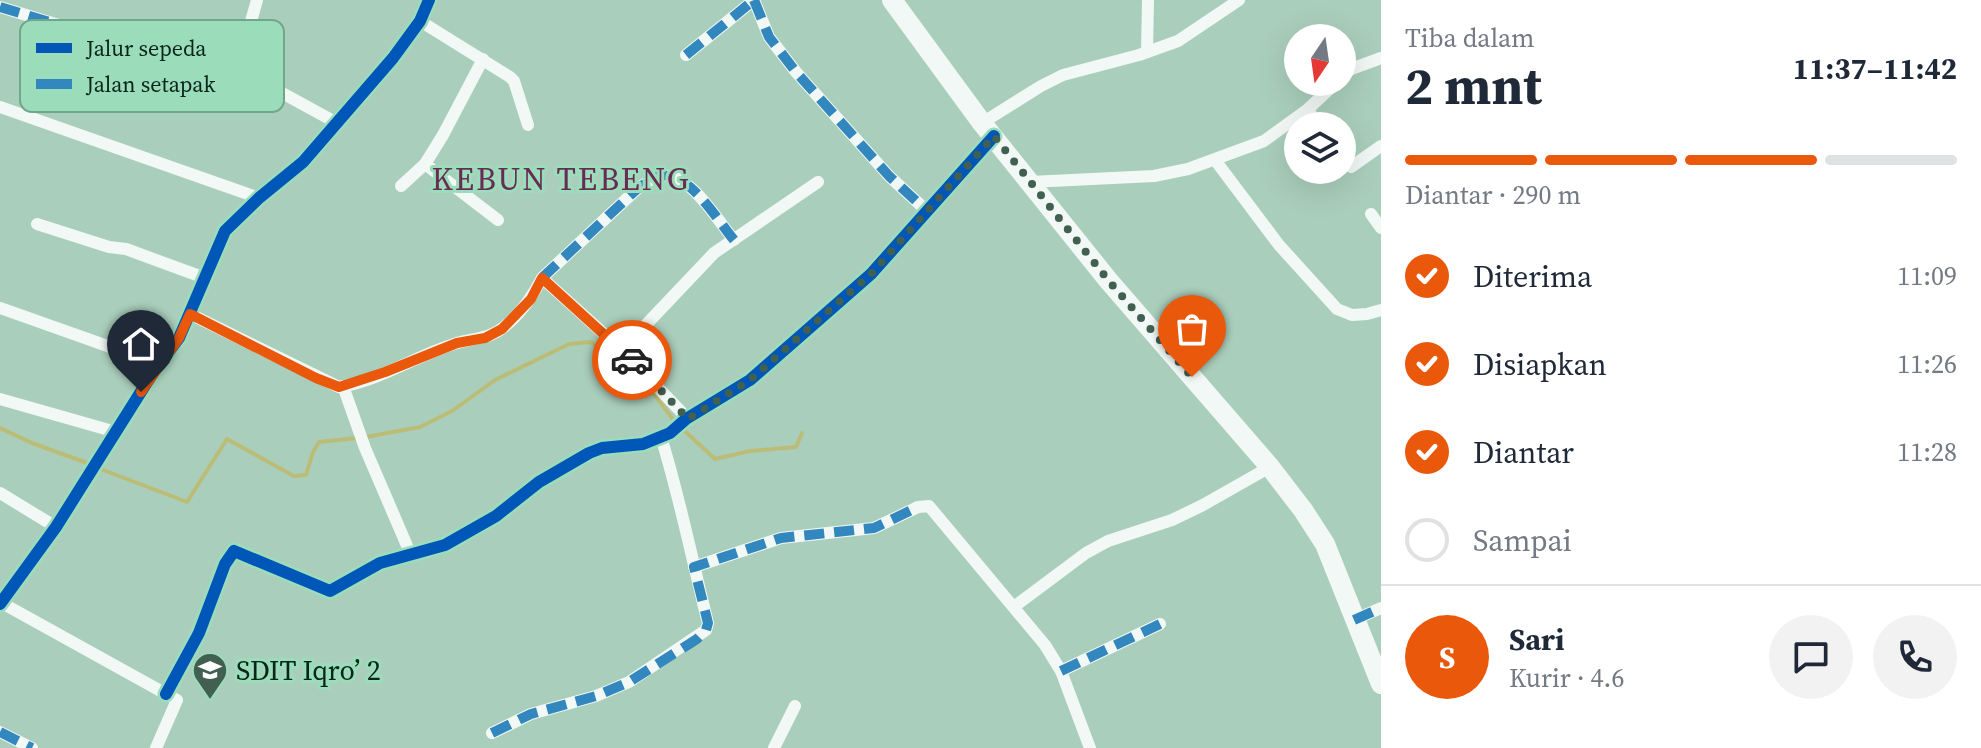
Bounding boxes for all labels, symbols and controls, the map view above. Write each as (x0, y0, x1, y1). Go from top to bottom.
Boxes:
legend (20, 20, 284, 112)
text: Tiba dalam (1405, 20, 1534, 56)
north arrow (1284, 24, 1356, 96)
map controls (1284, 24, 1356, 184)
text: Jalur sepeda (85, 33, 207, 63)
text: 11:37–11:42 (1793, 48, 1957, 89)
text: 2 mnt (1405, 50, 1542, 121)
text: Jalan setapak (85, 69, 216, 99)
button: layers (1284, 112, 1356, 184)
district label: KEBUN TEBENG (431, 157, 691, 201)
text: Diantar · 290 m (1405, 177, 1581, 213)
icon: check (1405, 254, 1449, 298)
text: Diterima (1473, 256, 1592, 297)
text: 11:09 (1897, 258, 1957, 294)
pin (1158, 295, 1226, 377)
icon: bag (1170, 307, 1214, 351)
pin (107, 310, 175, 392)
courier (592, 320, 672, 400)
icon: home (119, 322, 163, 366)
icon: car (610, 338, 654, 382)
icon: check (1405, 342, 1449, 386)
text: Disiapkan (1473, 344, 1607, 385)
text: 11:26 (1897, 346, 1957, 382)
icon: check (1405, 430, 1449, 474)
text: Diantar (1473, 432, 1574, 473)
text: 11:28 (1897, 434, 1957, 470)
text: Sampai (1473, 520, 1572, 561)
button: chat (1769, 615, 1853, 699)
button: phone (1873, 615, 1957, 699)
text: Sari (1509, 619, 1565, 660)
text: S (1439, 637, 1455, 678)
school or university icon: SDIT Iqro’ 2 (191, 651, 229, 701)
place label: SDIT Iqro’ 2 (236, 651, 381, 689)
text: Kurir · 4.6 (1509, 660, 1624, 696)

